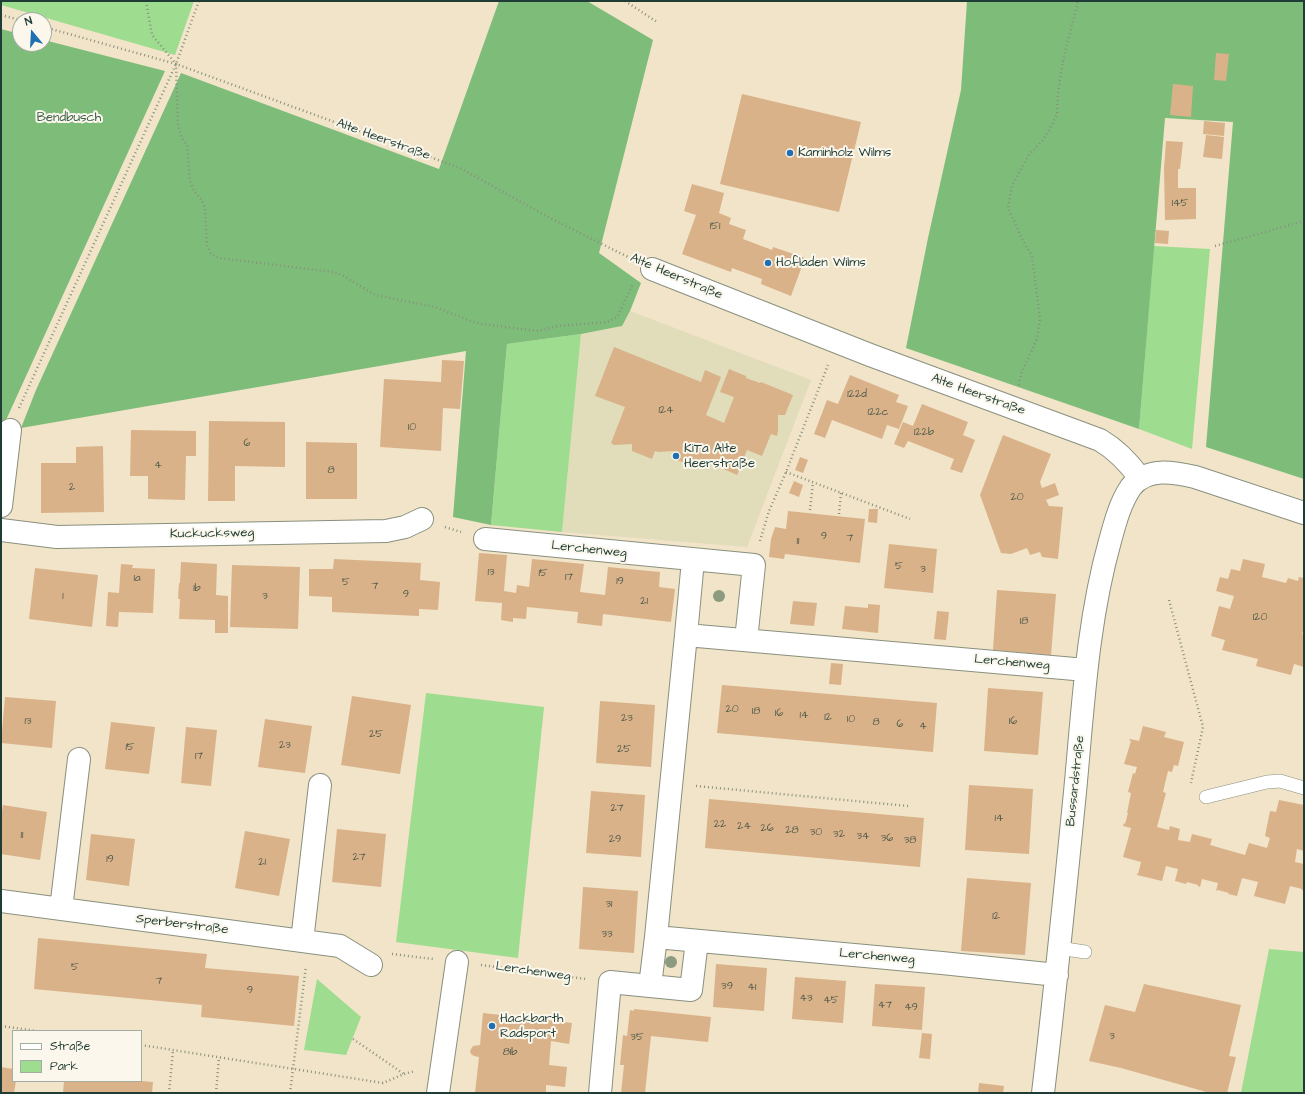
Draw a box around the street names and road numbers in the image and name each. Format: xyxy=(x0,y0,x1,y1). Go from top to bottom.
street label: Alte Heerstraße xyxy=(334,116,432,164)
street label: Alte Heerstraße xyxy=(627,251,725,303)
street label: Alte Heerstraße xyxy=(929,371,1027,419)
street label: Kuckucksweg xyxy=(170,525,254,543)
street label: Lerchenweg xyxy=(551,538,627,562)
street label: Lerchenweg xyxy=(974,652,1050,674)
street label: Bussardstraße xyxy=(1063,735,1089,827)
street label: Sperberstraße xyxy=(135,912,229,938)
street label: Lerchenweg xyxy=(839,946,915,968)
street label: Lerchenweg xyxy=(494,959,572,985)

